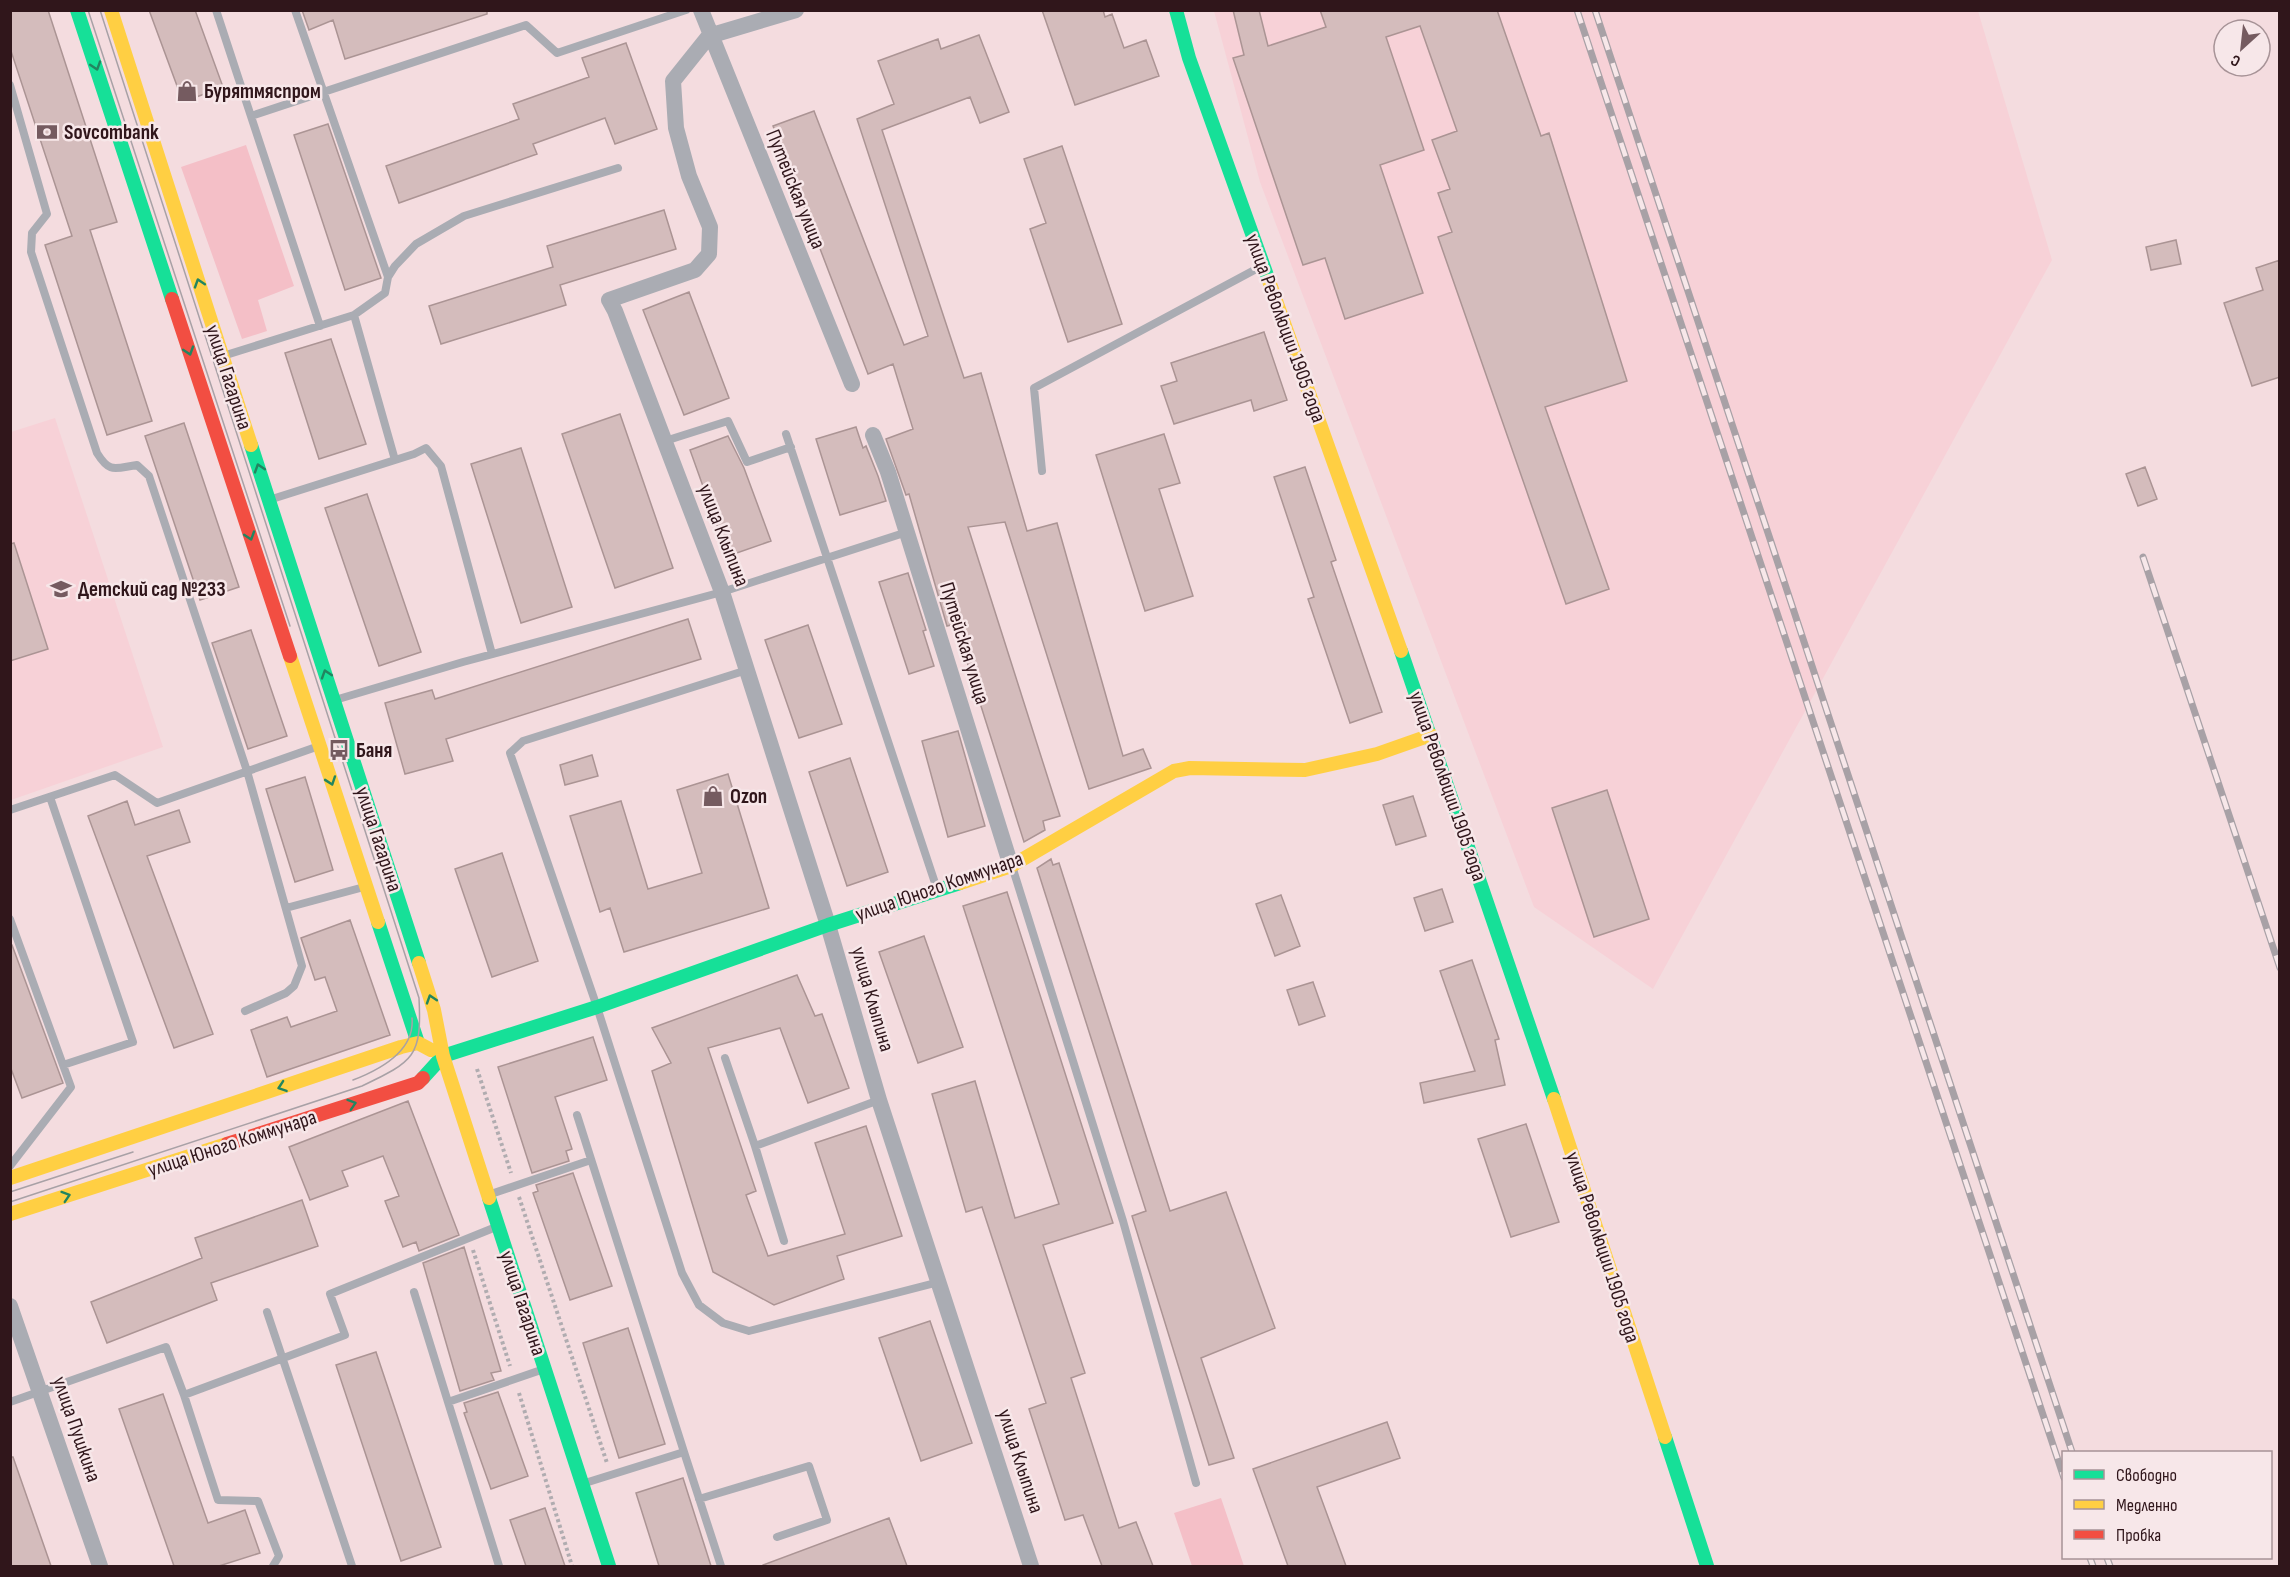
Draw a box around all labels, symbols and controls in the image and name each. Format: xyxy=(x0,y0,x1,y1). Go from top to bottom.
north arrow xyxy=(2212,18,2272,78)
text: С xyxy=(2228,50,2244,70)
one-way arrow xyxy=(88,60,101,71)
shop icon: Бурятмяспром xyxy=(175,79,199,103)
place label: Бурятмяспром xyxy=(204,79,321,104)
bank icon: Sovcombank xyxy=(35,120,59,144)
place label: Sovcombank xyxy=(64,120,159,145)
street label: Путейская улица xyxy=(760,126,831,252)
street label: улица Революции 1905 года xyxy=(1240,230,1331,426)
one-way arrow xyxy=(194,278,206,289)
street label: улица Гагарина xyxy=(200,322,257,433)
one-way arrow xyxy=(182,345,194,356)
one-way arrow xyxy=(254,463,266,474)
street label: улица Клыпина xyxy=(693,480,755,590)
one-way arrow xyxy=(243,530,255,541)
school or university icon: Детский сад №233 xyxy=(49,577,73,601)
place label: Детский сад №233 xyxy=(78,577,226,602)
street label: Путейская улица xyxy=(934,579,995,707)
one-way arrow xyxy=(321,669,333,680)
street label: улица Революции 1905 года xyxy=(1403,688,1492,884)
bus stop icon: Баня xyxy=(327,738,351,762)
place label: Баня xyxy=(356,738,392,763)
one-way arrow xyxy=(324,775,336,786)
street label: улица Гагарина xyxy=(350,784,407,895)
shop icon: Ozon xyxy=(701,784,725,808)
place label: Ozon xyxy=(730,784,767,809)
street label: улица Юного Коммунара xyxy=(852,846,1026,927)
street label: улица Клыпина xyxy=(846,944,899,1054)
one-way arrow xyxy=(426,994,438,1005)
one-way arrow xyxy=(277,1079,288,1092)
one-way arrow xyxy=(346,1099,357,1111)
street label: улица Юного Коммунара xyxy=(145,1104,320,1183)
street label: улица Революции 1905 года xyxy=(1560,1149,1645,1346)
one-way arrow xyxy=(60,1191,71,1203)
street label: улица Гагарина xyxy=(494,1248,551,1359)
street label: улица Пушкина xyxy=(47,1373,106,1485)
street label: улица Клыпина xyxy=(992,1406,1049,1516)
legend xyxy=(2062,1451,2272,1559)
text: Свободно xyxy=(2116,1465,2177,1486)
text: Медленно xyxy=(2116,1495,2178,1516)
text: Пробка xyxy=(2116,1525,2161,1546)

